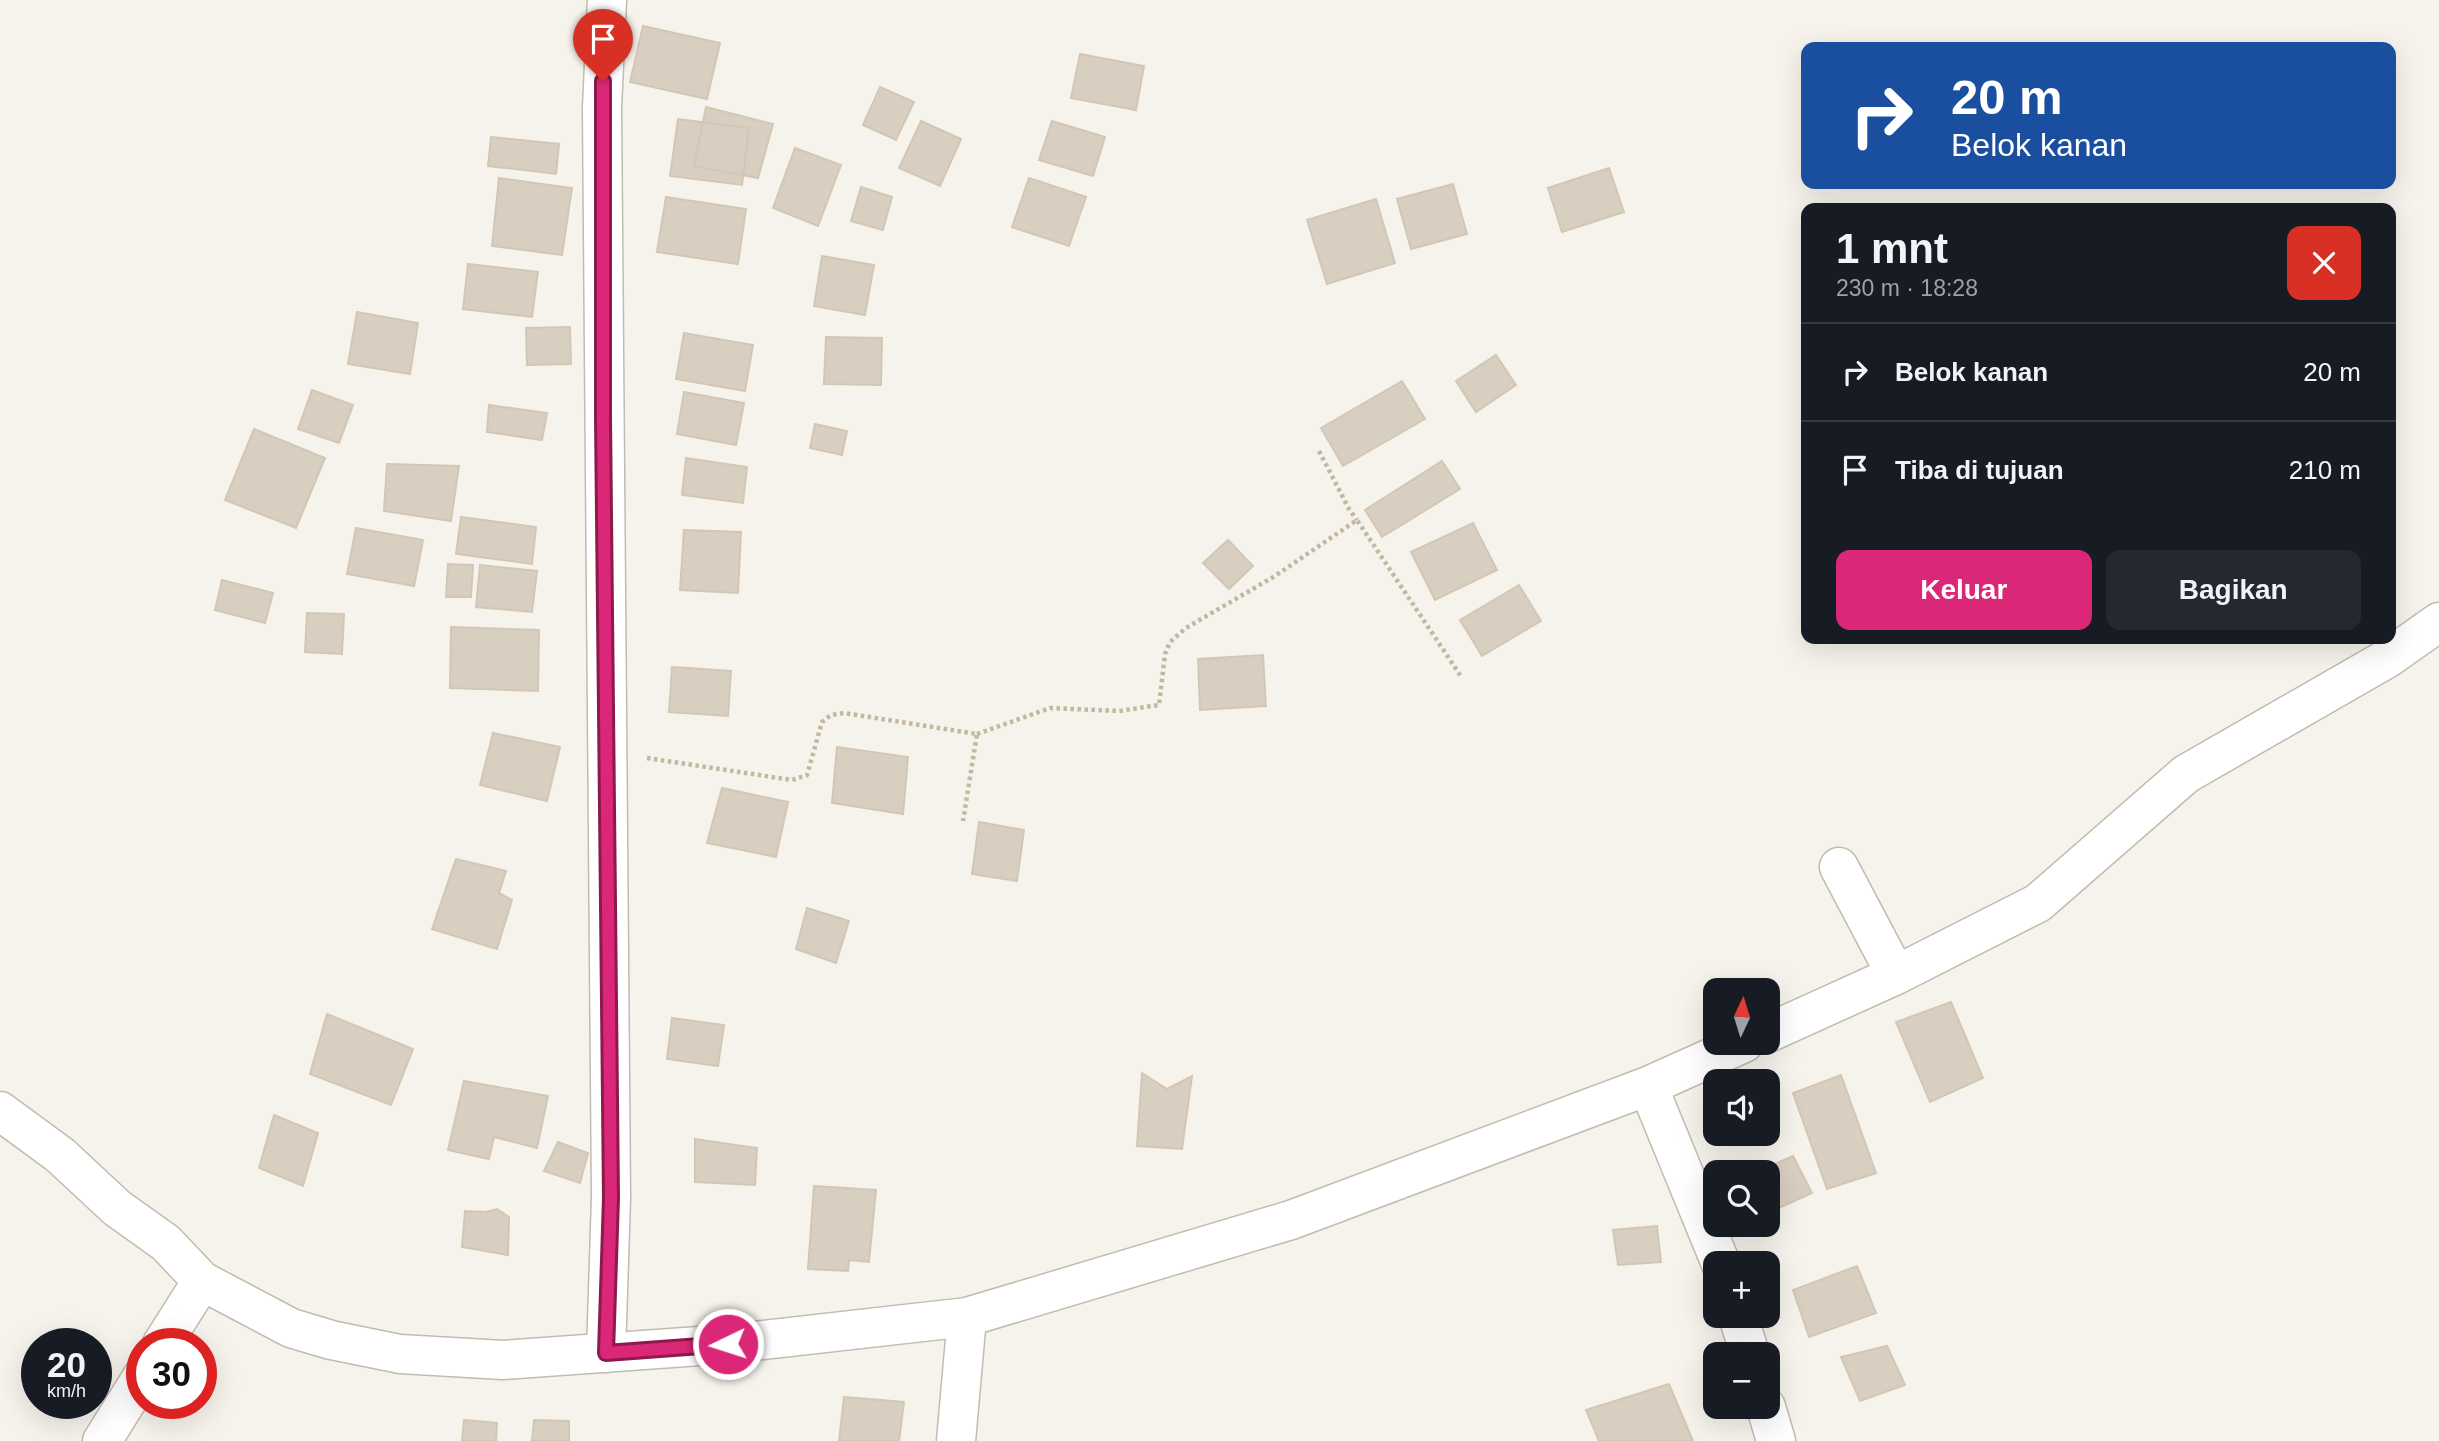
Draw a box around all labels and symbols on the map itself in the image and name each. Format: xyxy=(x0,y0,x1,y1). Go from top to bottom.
pin xyxy=(573,9,633,81)
north arrow xyxy=(1703,978,1780,1055)
position arrow xyxy=(691,1307,765,1381)
speed limit sign: 30 xyxy=(126,1328,217,1419)

